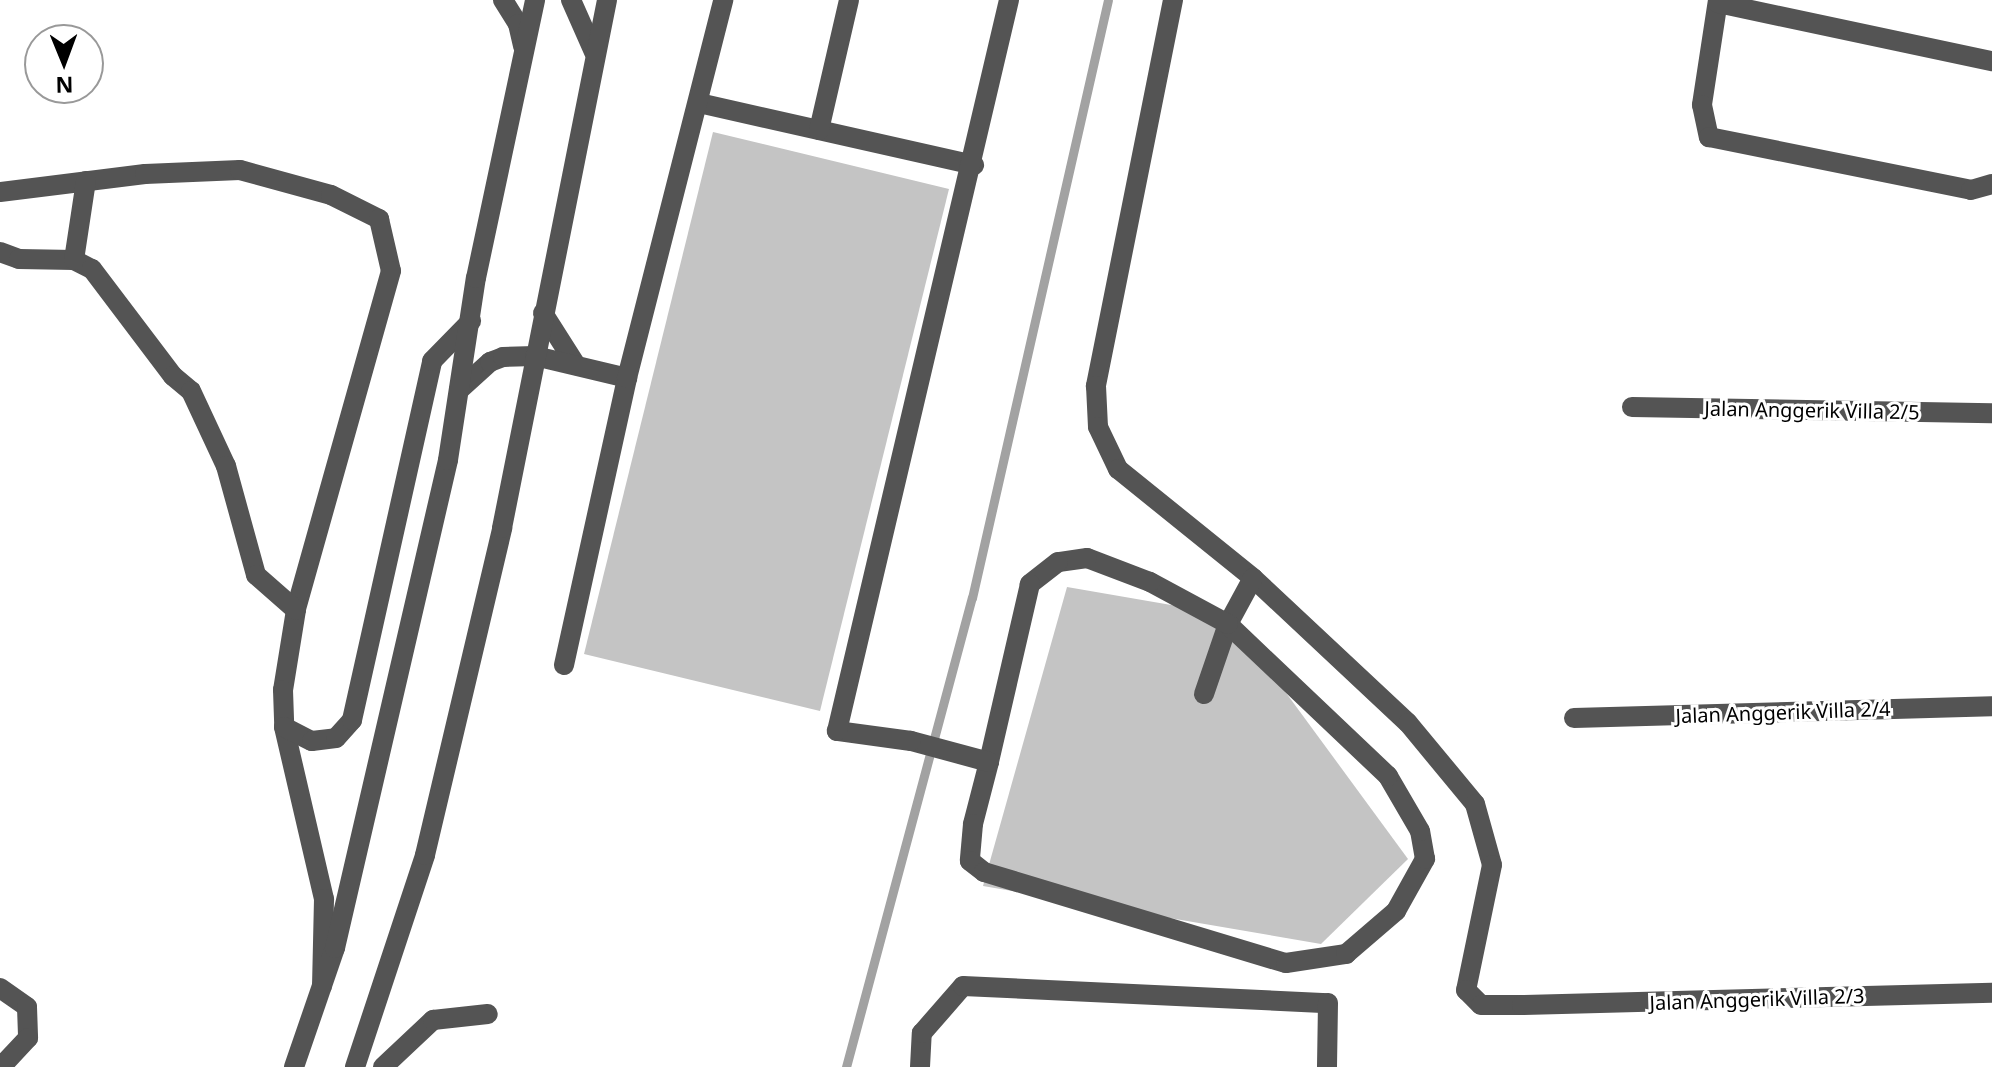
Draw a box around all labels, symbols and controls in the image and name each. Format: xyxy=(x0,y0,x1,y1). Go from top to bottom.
north arrow xyxy=(24,24,104,104)
text: N xyxy=(55,71,74,101)
street label: Jalan Anggerik Villa 2/5 xyxy=(1704,396,1920,424)
street label: Jalan Anggerik Villa 2/4 xyxy=(1675,696,1891,728)
street label: Jalan Anggerik Villa 2/3 xyxy=(1649,983,1865,1015)

